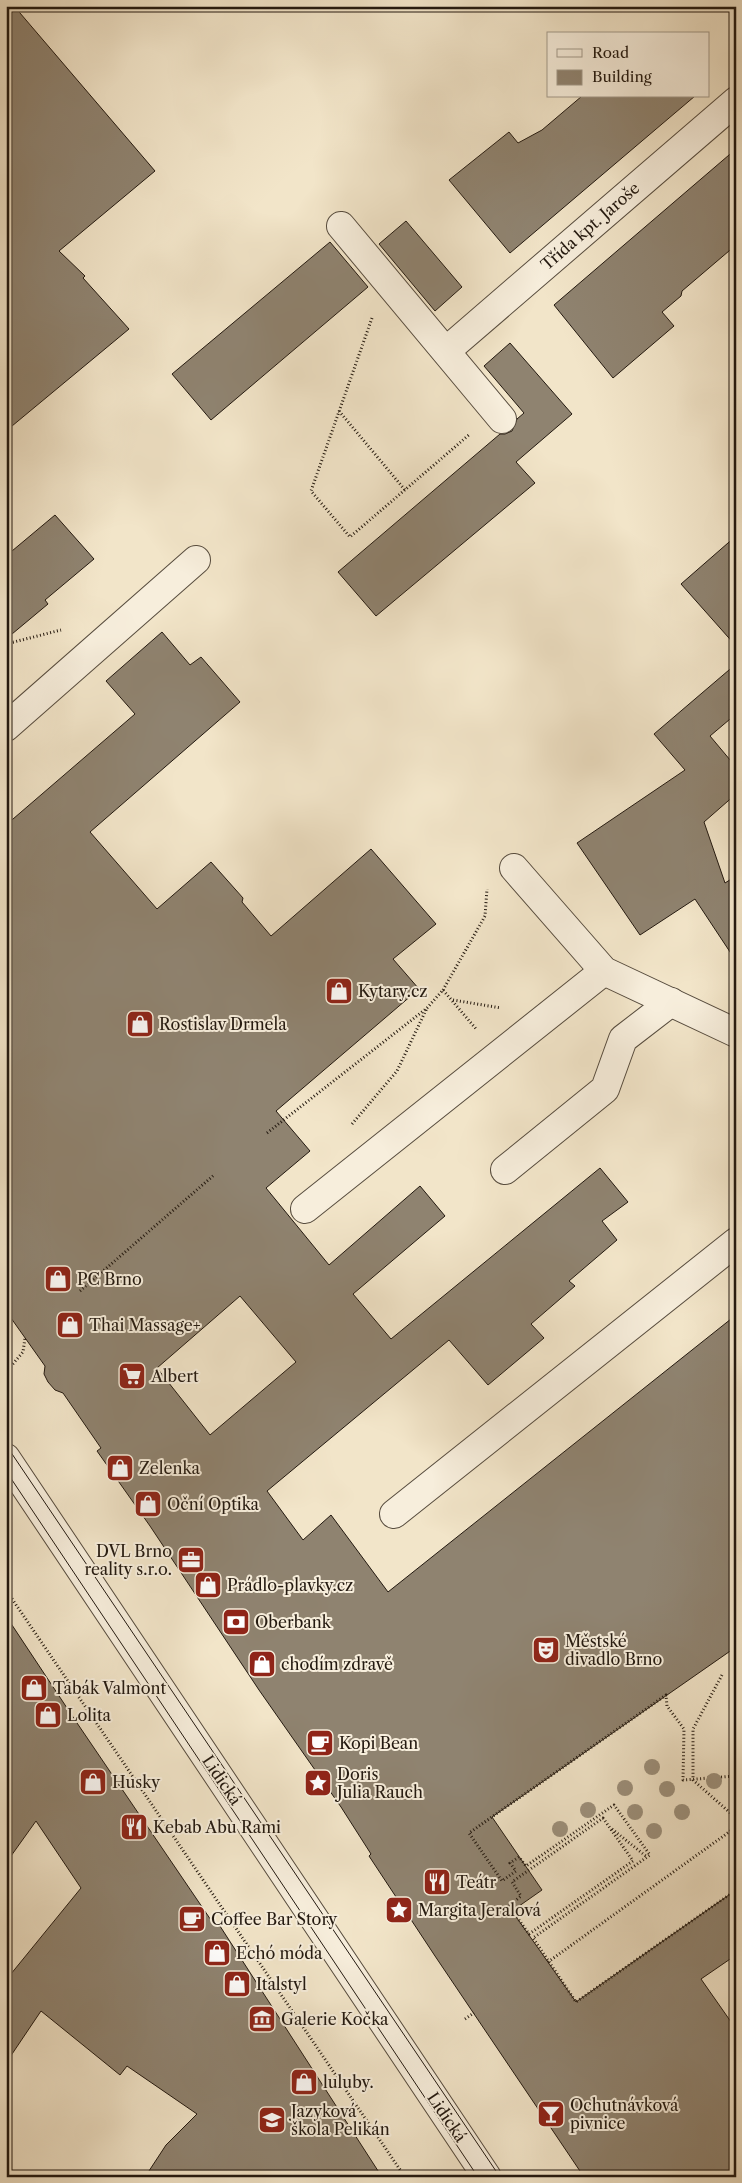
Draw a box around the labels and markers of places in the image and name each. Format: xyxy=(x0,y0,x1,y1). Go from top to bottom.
shop icon: Kytary.cz xyxy=(324,976,354,1006)
place label: Kytary.cz xyxy=(358,981,428,1001)
shop icon: Rostislav Drmela xyxy=(125,1009,155,1039)
place label: Rostislav Drmela xyxy=(159,1014,287,1034)
shop icon: PC Brno xyxy=(43,1264,73,1294)
place label: PC Brno xyxy=(77,1269,142,1289)
shop icon: Thai Massage+ xyxy=(55,1310,85,1340)
place label: Thai Massage+ xyxy=(89,1315,201,1335)
supermarket icon: Albert xyxy=(117,1361,147,1391)
place label: Albert xyxy=(150,1366,199,1386)
shop icon: Zelenka xyxy=(105,1453,135,1483)
place label: Zelenka xyxy=(139,1458,200,1478)
shop icon: Oční Optika xyxy=(133,1489,163,1519)
place label: Oční Optika xyxy=(167,1494,260,1514)
place label: DVL Brno reality s.r.o. xyxy=(84,1541,172,1579)
office icon: DVL Brno reality s.r.o. xyxy=(176,1545,206,1575)
shop icon: Prádlo-plavky.cz xyxy=(193,1570,223,1600)
place label: Prádlo-plavky.cz xyxy=(227,1575,353,1595)
bank icon: Oberbank xyxy=(221,1607,251,1637)
place label: Oberbank xyxy=(255,1612,332,1632)
place label: Městské divadlo Brno xyxy=(565,1631,663,1669)
theatre icon: Městské divadlo Brno xyxy=(531,1635,561,1665)
shop icon: chodím zdravě xyxy=(247,1649,277,1679)
place label: chodím zdravě xyxy=(281,1654,393,1674)
shop icon: Tabák Valmont xyxy=(19,1673,49,1703)
place label: Tabák Valmont xyxy=(53,1678,167,1698)
shop icon: Lolita xyxy=(33,1700,63,1730)
place label: Lolita xyxy=(67,1705,112,1725)
cafe icon: Kopi Bean xyxy=(305,1728,335,1758)
place label: Kopi Bean xyxy=(339,1733,418,1753)
place label: Doris Julia Rauch xyxy=(334,1764,423,1802)
shop icon: Husky xyxy=(78,1767,108,1797)
place icon: Doris Julia Rauch xyxy=(303,1768,333,1798)
place label: Husky xyxy=(112,1772,161,1792)
restaurant icon: Kebab Abu Rami xyxy=(119,1812,149,1842)
place label: Kebab Abu Rami xyxy=(153,1817,281,1837)
restaurant icon: Teátr xyxy=(422,1867,452,1897)
place label: Teátr xyxy=(456,1872,497,1892)
place icon: Margita Jeralová xyxy=(384,1895,414,1925)
place label: Margita Jeralová xyxy=(418,1900,541,1920)
cafe icon: Coffee Bar Story xyxy=(177,1904,207,1934)
place label: Coffee Bar Story xyxy=(211,1909,338,1929)
shop icon: Echó móda xyxy=(202,1938,232,1968)
place label: Echó móda xyxy=(236,1943,323,1963)
shop icon: Italstyl xyxy=(222,1969,252,1999)
place label: Italstyl xyxy=(256,1974,307,1994)
museum icon: Galerie Kočka xyxy=(247,2004,277,2034)
place label: Galerie Kočka xyxy=(281,2009,389,2029)
shop icon: luluby. xyxy=(289,2067,319,2097)
place label: luluby. xyxy=(323,2072,374,2092)
place label: Ochutnávková pivnice xyxy=(570,2095,679,2133)
bar icon: Ochutnávková pivnice xyxy=(536,2099,566,2129)
place label: Jazyková škola Pelikán xyxy=(288,2101,390,2139)
school or university icon: Jazyková škola Pelikán xyxy=(257,2105,287,2135)

